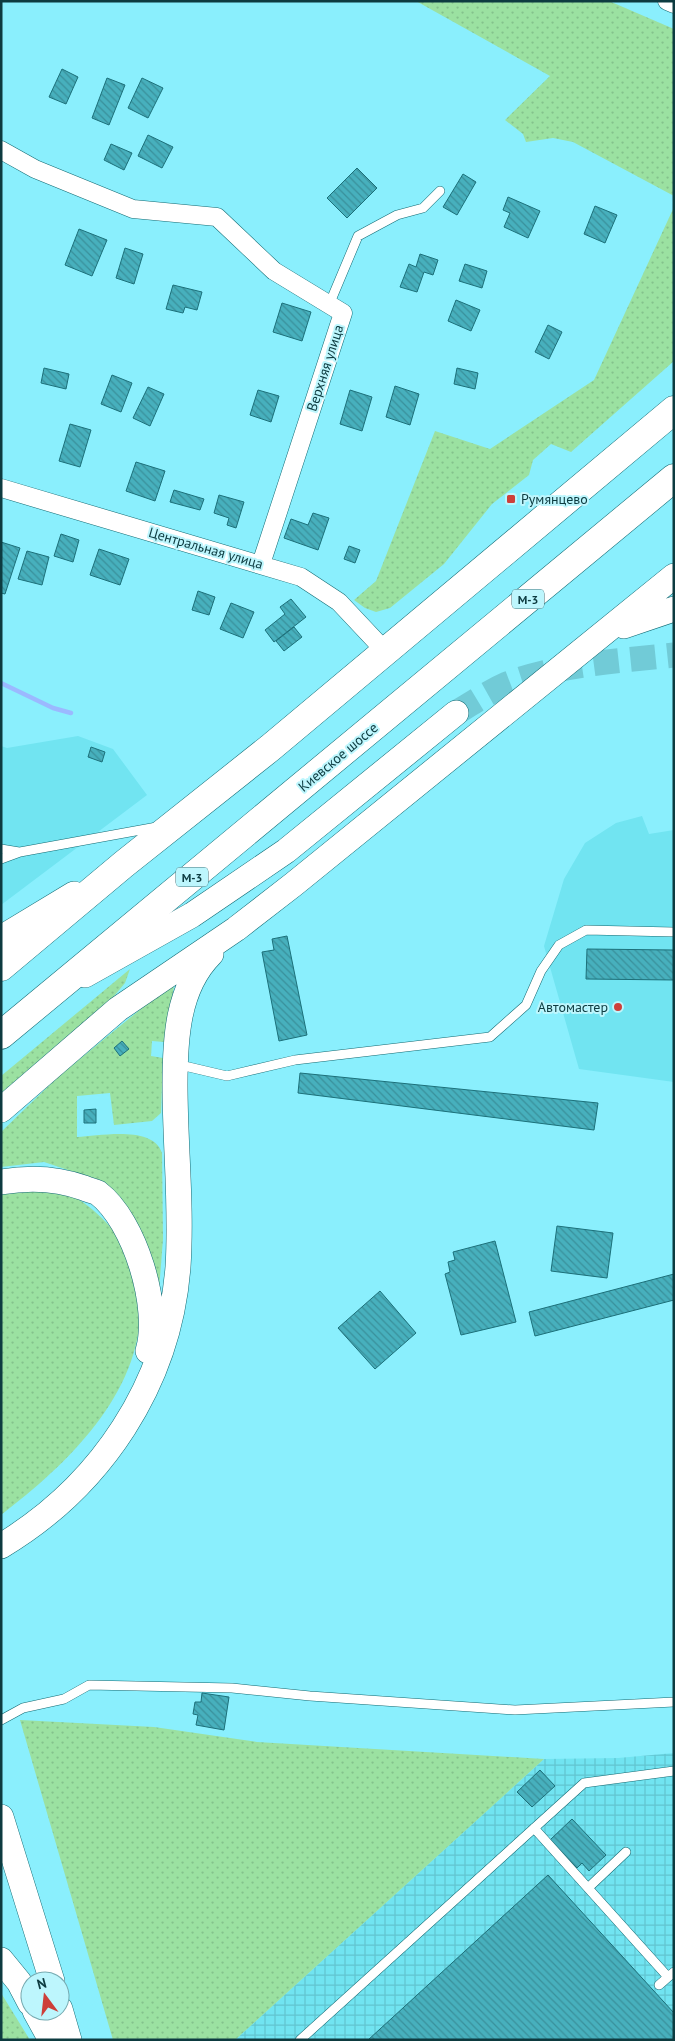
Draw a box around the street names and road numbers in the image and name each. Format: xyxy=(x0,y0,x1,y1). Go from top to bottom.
street label: Верхняя улица xyxy=(303,322,347,414)
street label: Центральная улица xyxy=(147,523,265,573)
road number: М-3 xyxy=(512,590,544,608)
street label: Киевское шоссе xyxy=(295,718,381,796)
road number: М-3 xyxy=(176,868,208,886)

